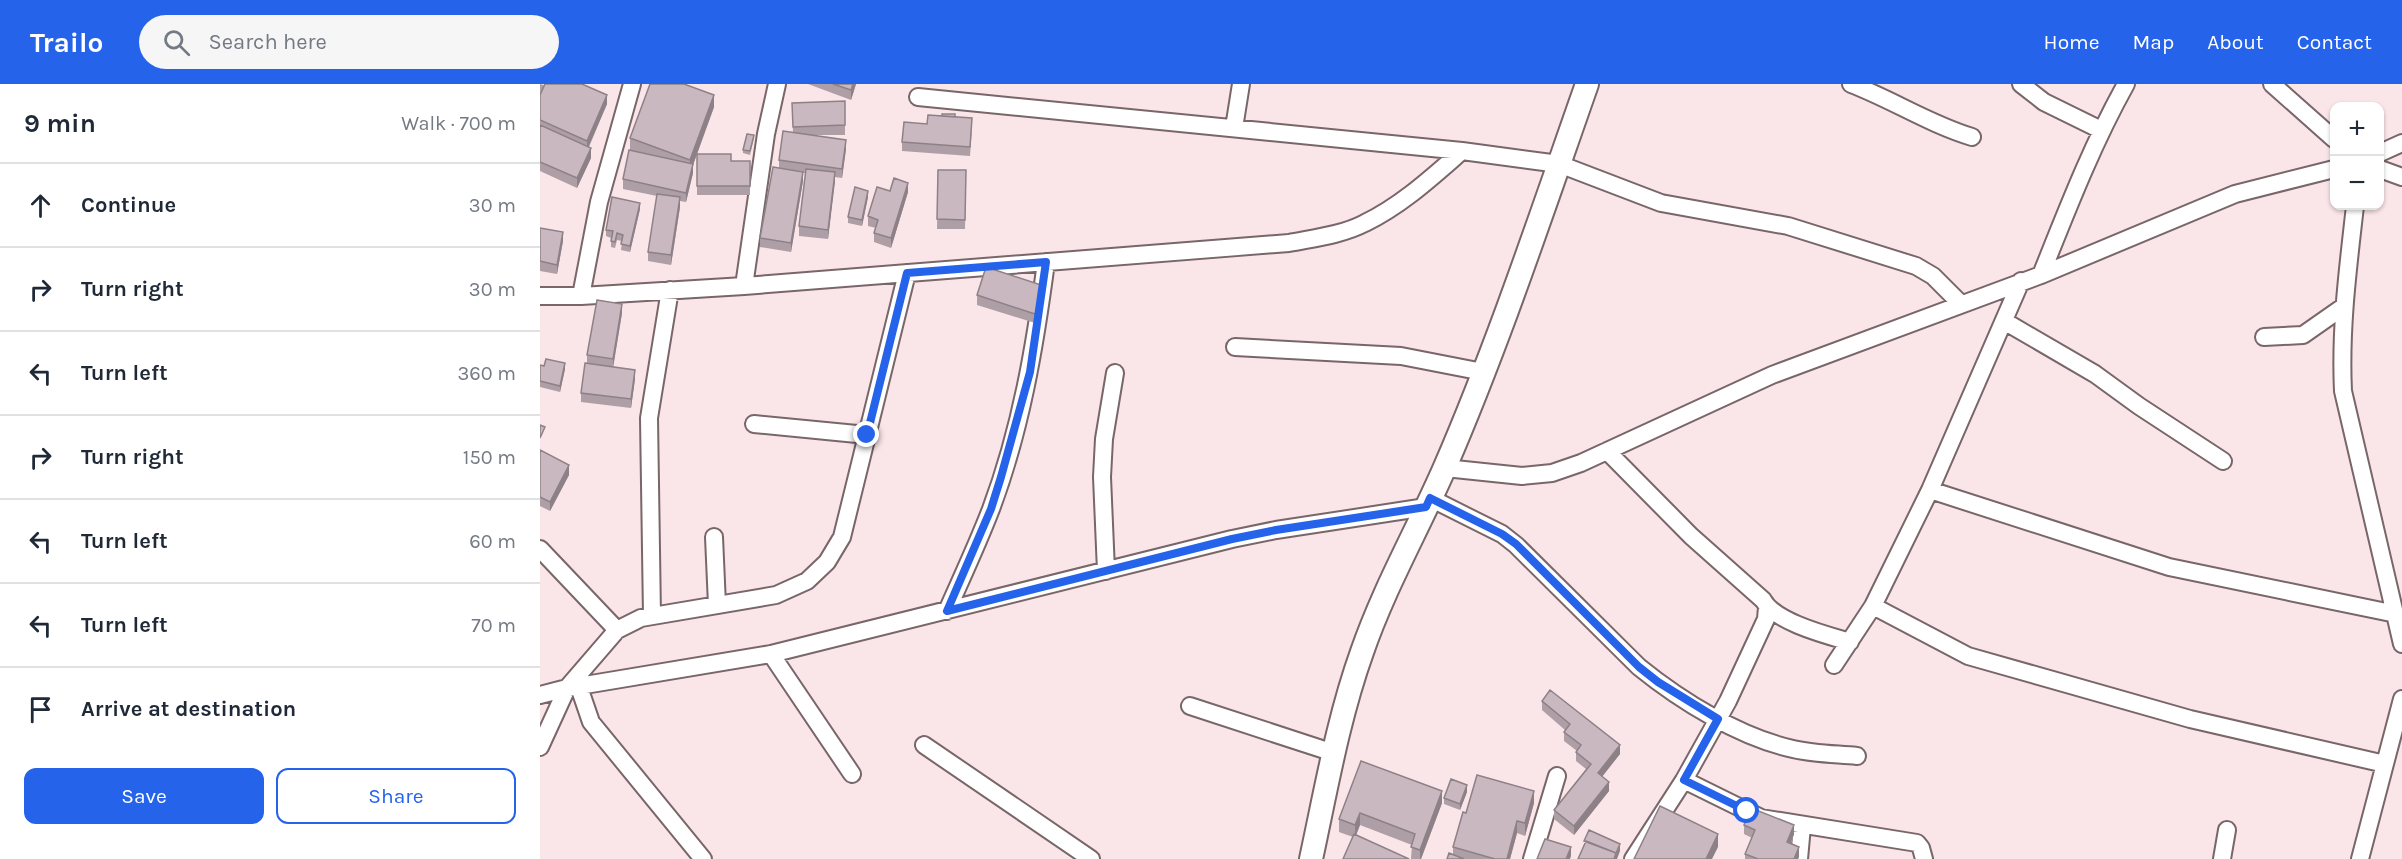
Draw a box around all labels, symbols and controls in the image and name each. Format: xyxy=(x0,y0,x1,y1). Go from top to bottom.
search box xyxy=(139,15,559,69)
text: Trailo xyxy=(30,26,103,59)
icon: search xyxy=(160,26,193,59)
text: Search here xyxy=(208,29,327,55)
text: Home xyxy=(2044,30,2100,54)
text: Map xyxy=(2133,30,2174,54)
text: About xyxy=(2207,30,2264,54)
text: Contact xyxy=(2297,30,2372,54)
map controls xyxy=(2330,102,2384,210)
button: + xyxy=(2330,102,2384,156)
text: 9 min xyxy=(24,108,96,139)
text: Walk · 700 m xyxy=(401,112,516,135)
button: − xyxy=(2330,156,2384,210)
icon: ahead xyxy=(24,189,57,222)
text: Continue xyxy=(81,192,176,218)
text: 30 m xyxy=(469,194,516,217)
icon: right xyxy=(24,273,57,306)
text: Turn right xyxy=(81,276,184,302)
text: 30 m xyxy=(469,278,516,301)
icon: left xyxy=(24,357,57,390)
text: Turn left xyxy=(81,360,168,386)
text: 360 m xyxy=(457,362,516,385)
route end xyxy=(853,421,879,447)
icon: right xyxy=(24,441,57,474)
text: Turn right xyxy=(81,444,184,470)
text: 150 m xyxy=(463,446,516,469)
icon: left xyxy=(24,525,57,558)
text: Turn left xyxy=(81,528,168,554)
text: 60 m xyxy=(469,530,516,553)
icon: left xyxy=(24,609,57,642)
text: Turn left xyxy=(81,612,168,638)
text: 70 m xyxy=(471,614,516,637)
icon: arrive xyxy=(24,693,57,726)
text: Arrive at destination xyxy=(81,696,296,722)
button: Save xyxy=(24,768,264,824)
button: Share xyxy=(276,768,516,824)
route start xyxy=(1733,797,1759,823)

